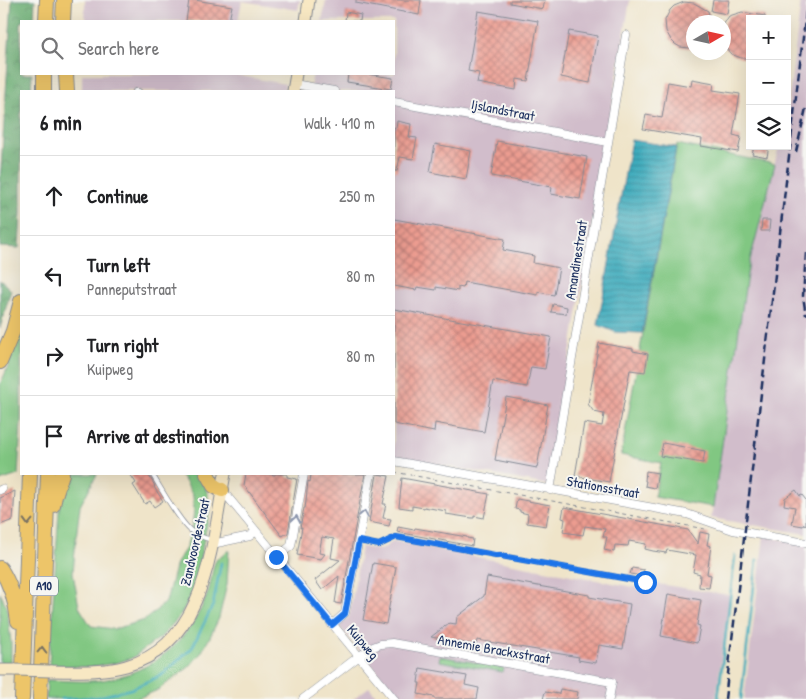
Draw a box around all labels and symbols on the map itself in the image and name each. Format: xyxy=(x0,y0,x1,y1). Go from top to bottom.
north arrow xyxy=(686,15,731,60)
street label: Ijslandstraat xyxy=(470,94,537,126)
street label: Amandinestraat xyxy=(560,219,591,301)
street label: Stationsstraat xyxy=(565,471,641,502)
street label: Zandvoordestraat xyxy=(175,496,214,587)
one-way arrow xyxy=(358,509,368,518)
one-way arrow xyxy=(291,515,301,523)
one-way arrow xyxy=(23,519,34,527)
route end xyxy=(265,546,288,569)
route start xyxy=(634,571,657,594)
road number: A10 xyxy=(30,576,58,596)
street label: Kuipweg xyxy=(342,620,384,664)
street label: Annemie Brackxstraat xyxy=(437,629,552,668)
one-way arrow xyxy=(36,646,47,654)

